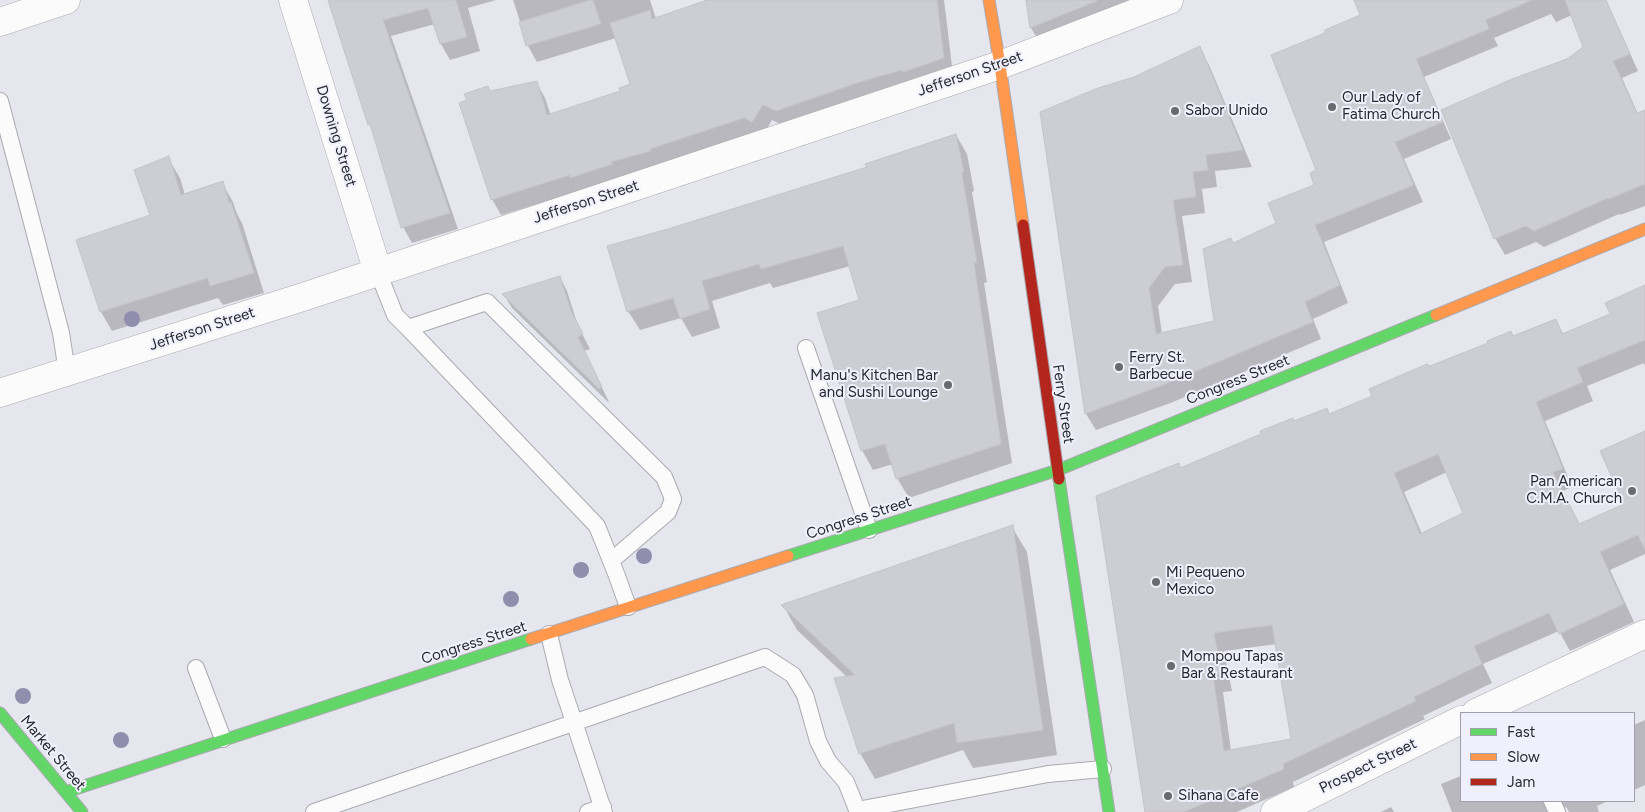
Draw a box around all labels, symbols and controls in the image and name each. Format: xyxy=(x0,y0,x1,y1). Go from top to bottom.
street label: Jefferson Street xyxy=(915,48,1025,100)
street label: Downing Street xyxy=(312,83,360,189)
place label: Our Lady of Fatima Church xyxy=(1342,89,1440,124)
marker: Our Lady of Fatima Church xyxy=(1326,101,1338,113)
place label: Sabor Unido xyxy=(1185,102,1268,120)
marker: Sabor Unido xyxy=(1169,105,1181,117)
street label: Jefferson Street xyxy=(531,176,641,228)
street label: Jefferson Street xyxy=(147,303,257,355)
place label: Ferry St. Barbecue xyxy=(1129,349,1193,384)
street label: Congress Street xyxy=(1184,351,1292,409)
marker: Ferry St. Barbecue xyxy=(1113,361,1125,373)
street label: Ferry Street xyxy=(1049,363,1077,445)
place label: Manu's Kitchen Bar and Sushi Lounge xyxy=(810,367,938,402)
marker: Manu's Kitchen Bar and Sushi Lounge xyxy=(942,379,954,391)
place label: Pan American C.M.A. Church xyxy=(1526,473,1622,508)
marker: Pan American C.M.A. Church xyxy=(1626,485,1638,497)
street label: Congress Street xyxy=(804,493,914,543)
place label: Mi Pequeno Mexico xyxy=(1166,564,1245,599)
marker: Mi Pequeno Mexico xyxy=(1150,576,1162,588)
street label: Congress Street xyxy=(419,618,529,668)
place label: Mompou Tapas Bar & Restaurant xyxy=(1181,648,1293,683)
marker: Mompou Tapas Bar & Restaurant xyxy=(1165,660,1177,672)
street label: Market Street xyxy=(17,712,89,794)
legend xyxy=(1460,712,1635,802)
text: Fast xyxy=(1507,723,1535,741)
street label: Prospect Street xyxy=(1316,735,1420,797)
text: Slow xyxy=(1507,748,1540,766)
text: Jam xyxy=(1507,773,1535,791)
place label: Sihana Cafe xyxy=(1178,787,1259,805)
marker: Sihana Cafe xyxy=(1162,790,1174,802)

